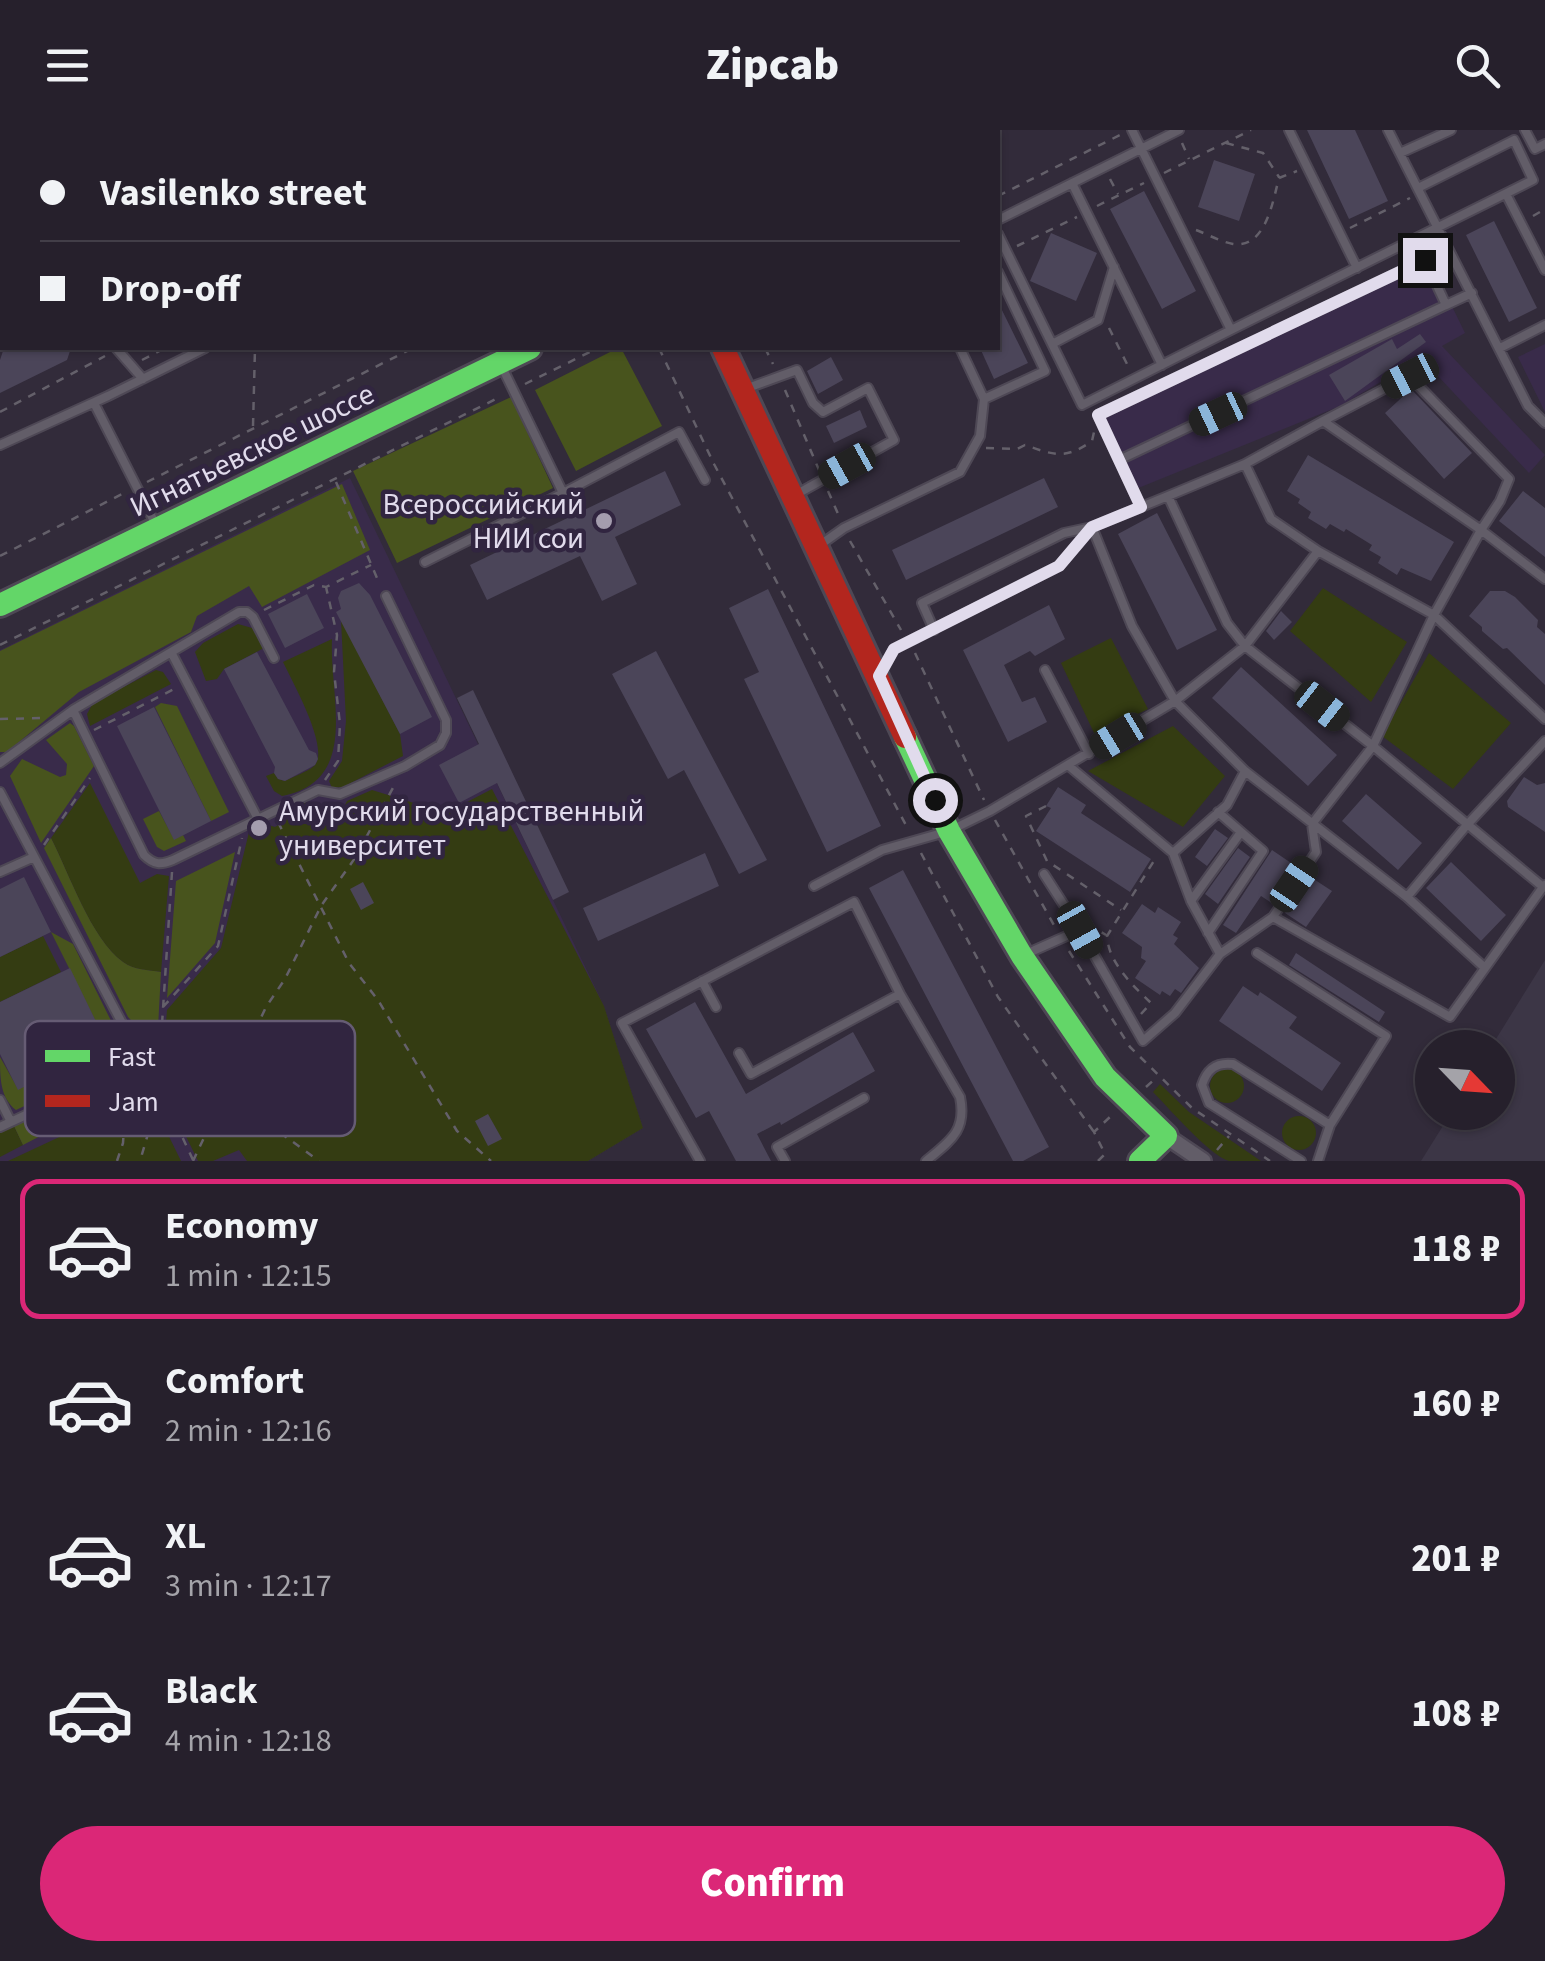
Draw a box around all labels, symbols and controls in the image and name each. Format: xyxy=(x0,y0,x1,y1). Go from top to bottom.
text: Zipcab xyxy=(706,33,839,97)
icon: menu xyxy=(40,38,95,93)
icon: search xyxy=(1450,38,1505,93)
text: Vasilenko street xyxy=(100,166,367,220)
route end xyxy=(1403,238,1448,283)
text: Drop-off xyxy=(100,262,240,316)
car xyxy=(1376,349,1444,403)
street label: Игнатьевское шоссе xyxy=(123,373,382,528)
car xyxy=(1184,388,1252,440)
car xyxy=(813,438,881,494)
place label: Всероссийский НИИ сои xyxy=(382,483,584,560)
marker: Всероссийский НИИ сои xyxy=(593,510,615,532)
car xyxy=(1289,676,1355,736)
car xyxy=(1085,708,1151,764)
route start xyxy=(913,778,958,823)
place label: Амурский государственный университет xyxy=(279,790,644,867)
marker: Амурский государственный университет xyxy=(248,817,270,839)
car xyxy=(1265,851,1323,917)
car xyxy=(1052,896,1108,964)
legend xyxy=(25,1021,355,1136)
north arrow xyxy=(1415,1030,1515,1130)
map controls xyxy=(1415,1030,1515,1130)
text: Fast xyxy=(108,1037,156,1077)
text: Jam xyxy=(108,1082,159,1122)
text: Economy xyxy=(165,1199,318,1253)
icon: car xyxy=(45,1204,135,1294)
text: 118 ₽ xyxy=(1411,1222,1500,1276)
text: 1 min · 12:15 xyxy=(165,1253,332,1299)
text: Comfort xyxy=(165,1354,304,1408)
icon: car xyxy=(45,1359,135,1449)
text: 160 ₽ xyxy=(1411,1377,1500,1431)
text: 2 min · 12:16 xyxy=(165,1408,332,1454)
text: XL xyxy=(165,1509,206,1563)
icon: car xyxy=(45,1514,135,1604)
text: 201 ₽ xyxy=(1411,1532,1500,1586)
text: 3 min · 12:17 xyxy=(165,1563,332,1609)
text: Black xyxy=(165,1664,258,1718)
icon: car xyxy=(45,1669,135,1759)
text: 108 ₽ xyxy=(1411,1687,1500,1741)
text: 4 min · 12:18 xyxy=(165,1718,332,1764)
button: Confirm xyxy=(40,1826,1505,1941)

